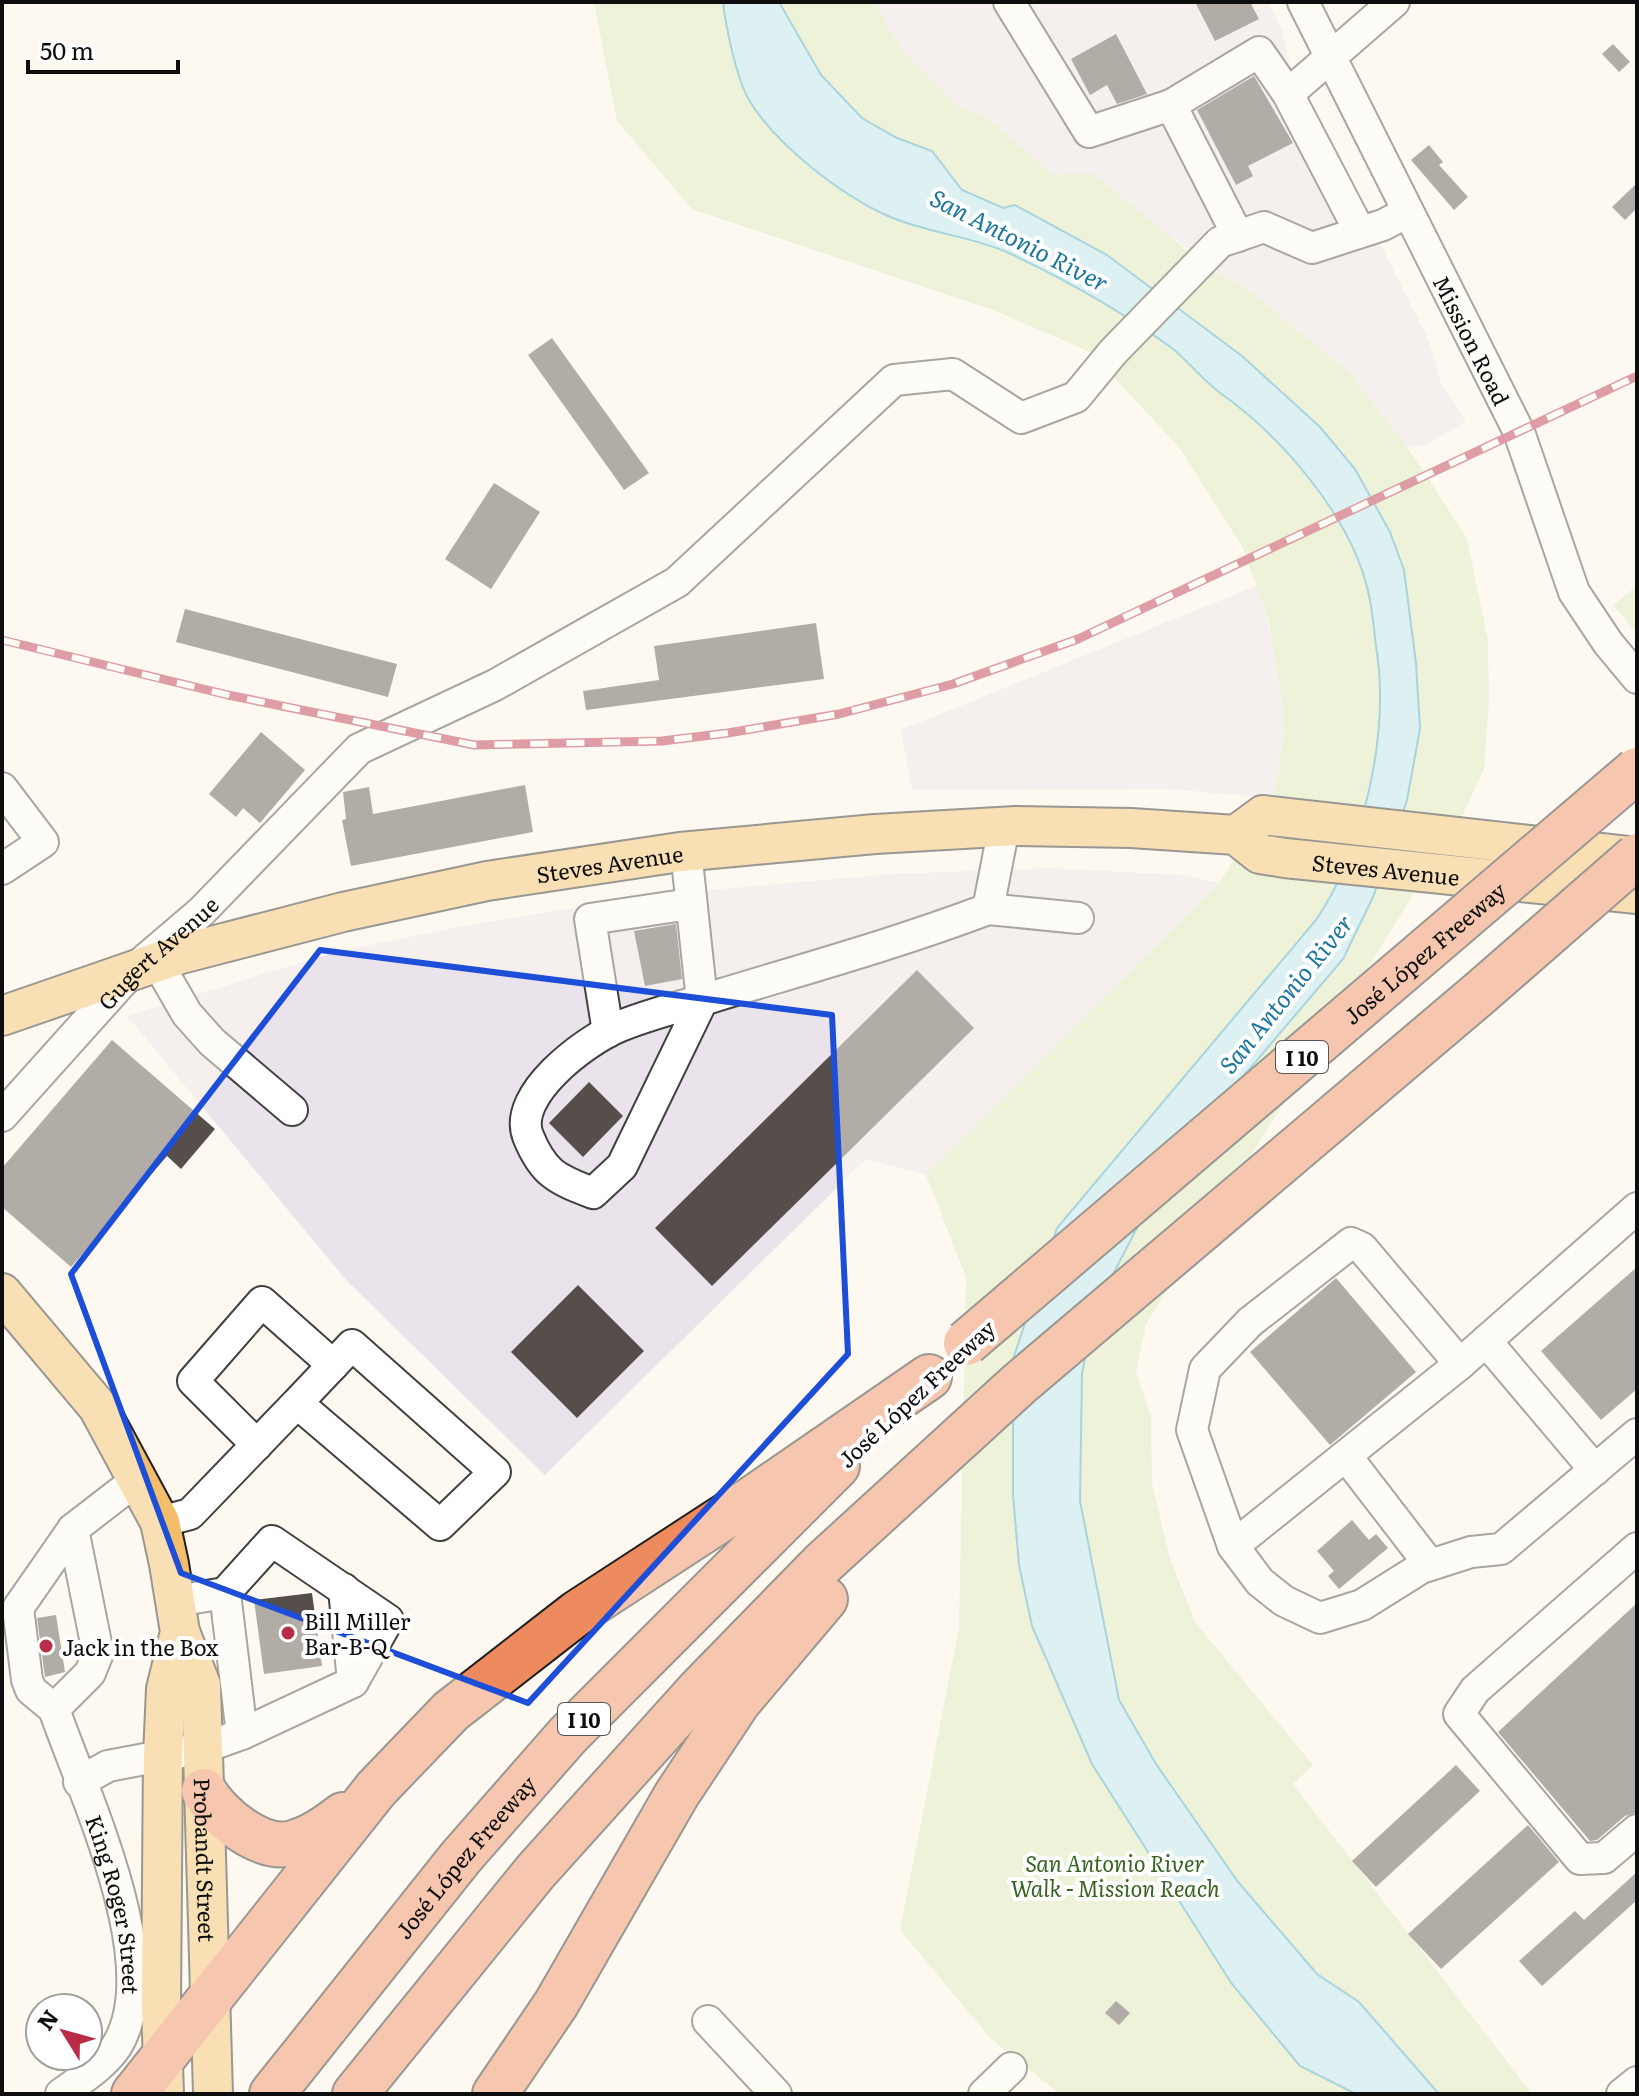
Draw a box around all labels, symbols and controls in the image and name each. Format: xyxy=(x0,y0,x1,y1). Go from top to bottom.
scale bar xyxy=(28,24,178,74)
text: 50 m xyxy=(40,32,94,67)
water label: San Antonio River xyxy=(925,179,1115,299)
street label: Mission Road xyxy=(1426,269,1519,410)
street label: Steves Avenue xyxy=(534,835,685,890)
street label: Steves Avenue xyxy=(1311,844,1461,892)
street label: José López Freeway xyxy=(1335,873,1512,1031)
street label: Gugert Avenue xyxy=(89,888,225,1016)
water label: San Antonio River xyxy=(1210,906,1360,1080)
road number: I 10 xyxy=(1276,1041,1328,1073)
street label: José López Freeway xyxy=(830,1311,1002,1475)
place label: Bill Miller Bar-B-Q xyxy=(304,1604,411,1662)
marker: Bill Miller Bar-B-Q xyxy=(279,1624,297,1642)
place label: Jack in the Box xyxy=(62,1630,219,1663)
marker: Jack in the Box xyxy=(37,1637,55,1655)
road number: I 10 xyxy=(558,1703,610,1735)
street label: José López Freeway xyxy=(386,1767,543,1945)
street label: Probandt Street xyxy=(187,1777,225,1943)
street label: King Roger Street xyxy=(79,1810,149,1996)
park label: San Antonio River Walk - Mission Reach xyxy=(1010,1846,1220,1904)
north arrow xyxy=(24,1992,104,2072)
text: N xyxy=(28,2002,66,2036)

